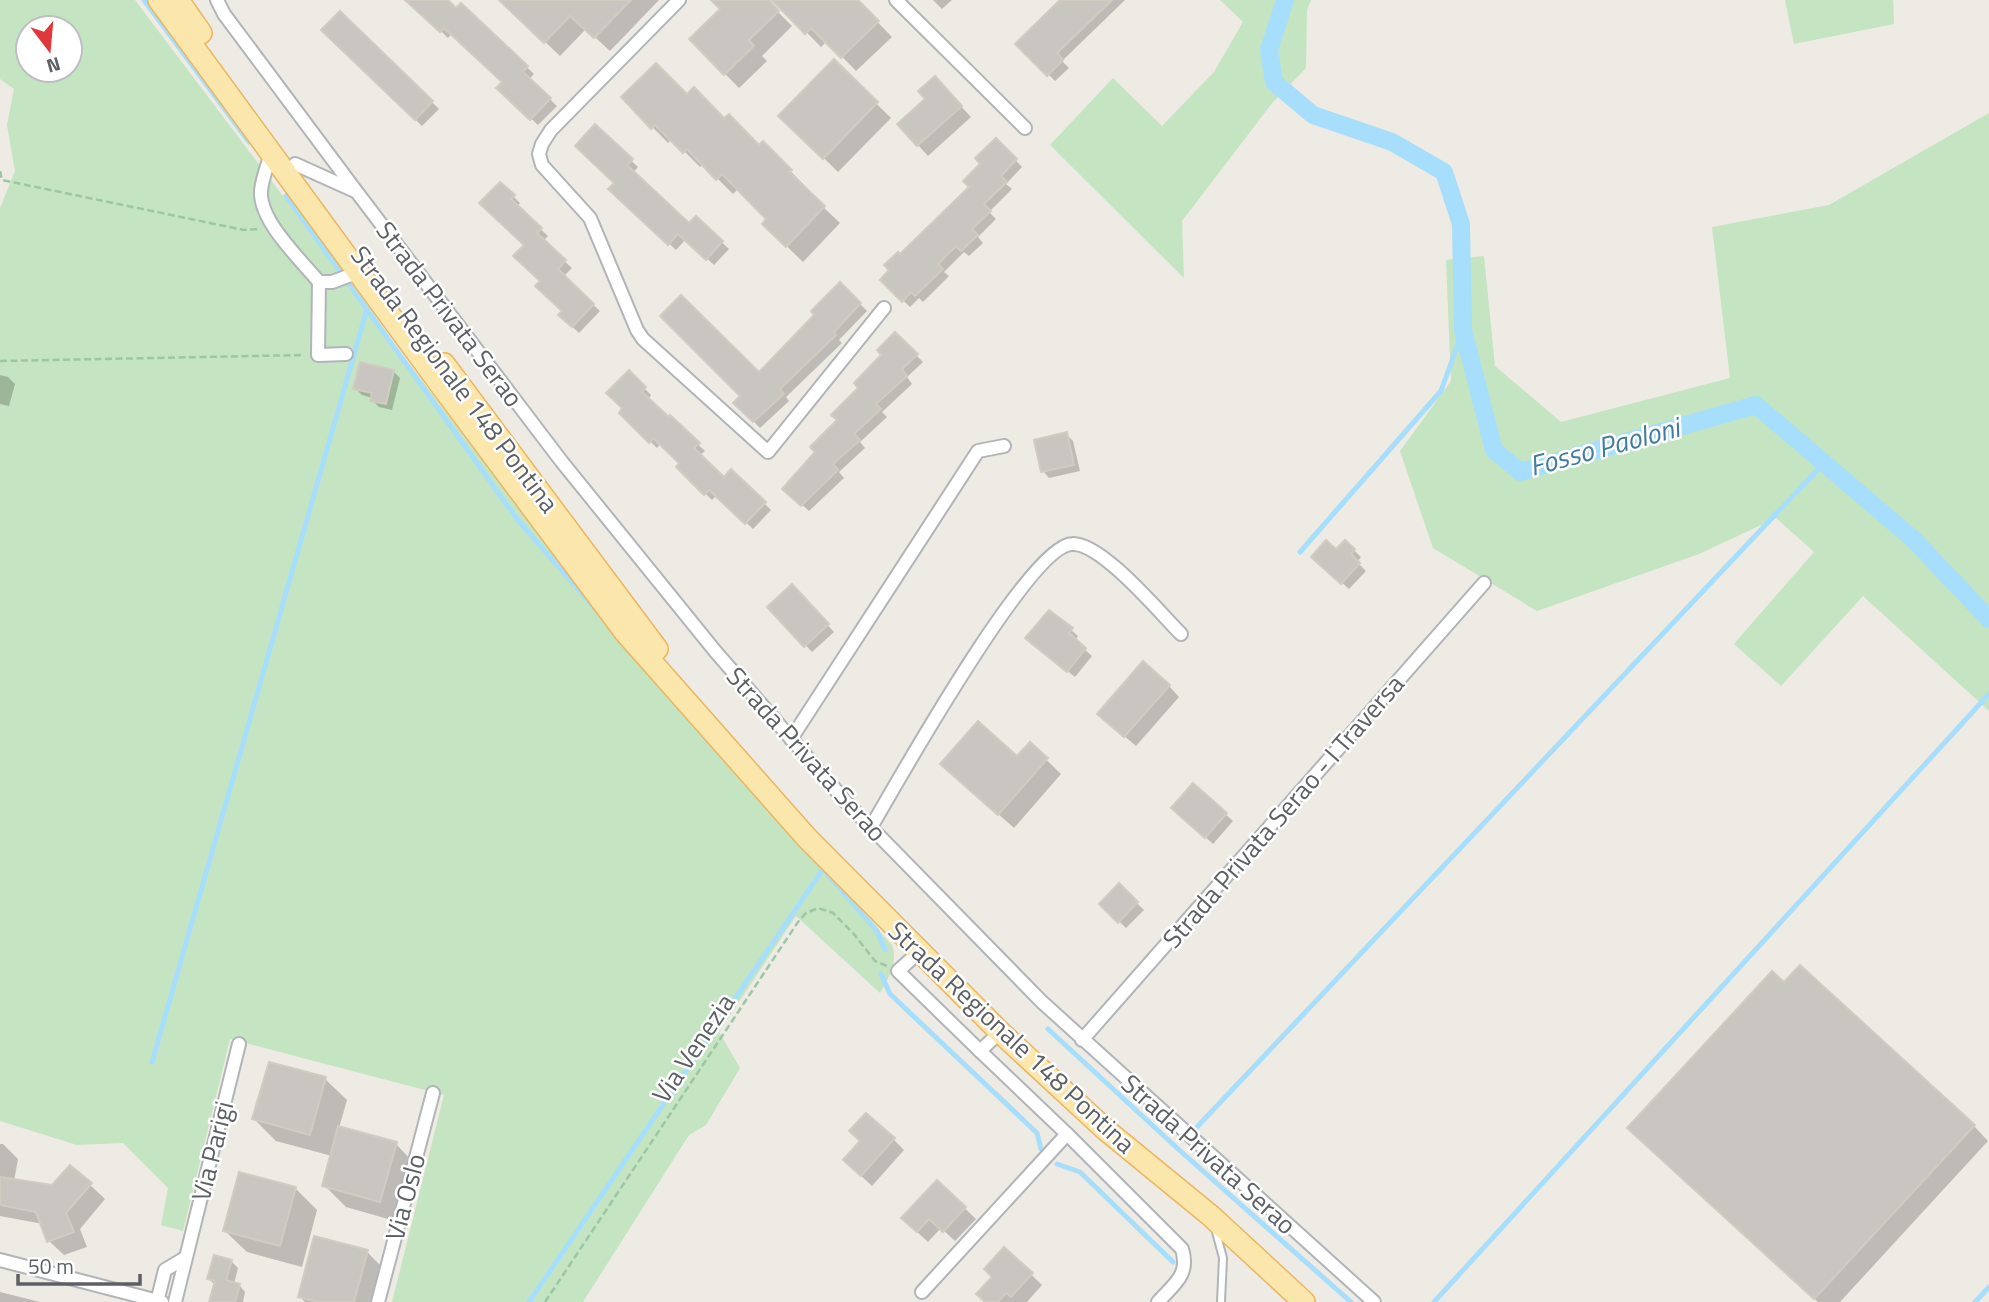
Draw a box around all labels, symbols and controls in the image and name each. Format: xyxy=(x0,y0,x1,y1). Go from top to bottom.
north arrow xyxy=(14,14,84,84)
text: N xyxy=(43,50,64,82)
street label: Strada Privata Serao xyxy=(367,213,533,415)
street label: Strada Regionale 148 Pontina xyxy=(342,237,568,521)
water label: Fosso Paoloni xyxy=(1524,405,1687,487)
street label: Strada Privata Serao xyxy=(718,658,896,850)
street label: Strada Privata Serao - I Traversa xyxy=(1153,666,1413,956)
street label: Strada Regionale 148 Pontina xyxy=(880,912,1144,1162)
street label: Via Venezia xyxy=(642,985,744,1111)
street label: Strada Privata Serao xyxy=(1113,1065,1305,1243)
street label: Via Parigi xyxy=(181,1097,243,1205)
street label: Via Oslo xyxy=(375,1149,435,1245)
scale bar xyxy=(18,1242,140,1286)
text: 50 m xyxy=(28,1250,74,1282)

